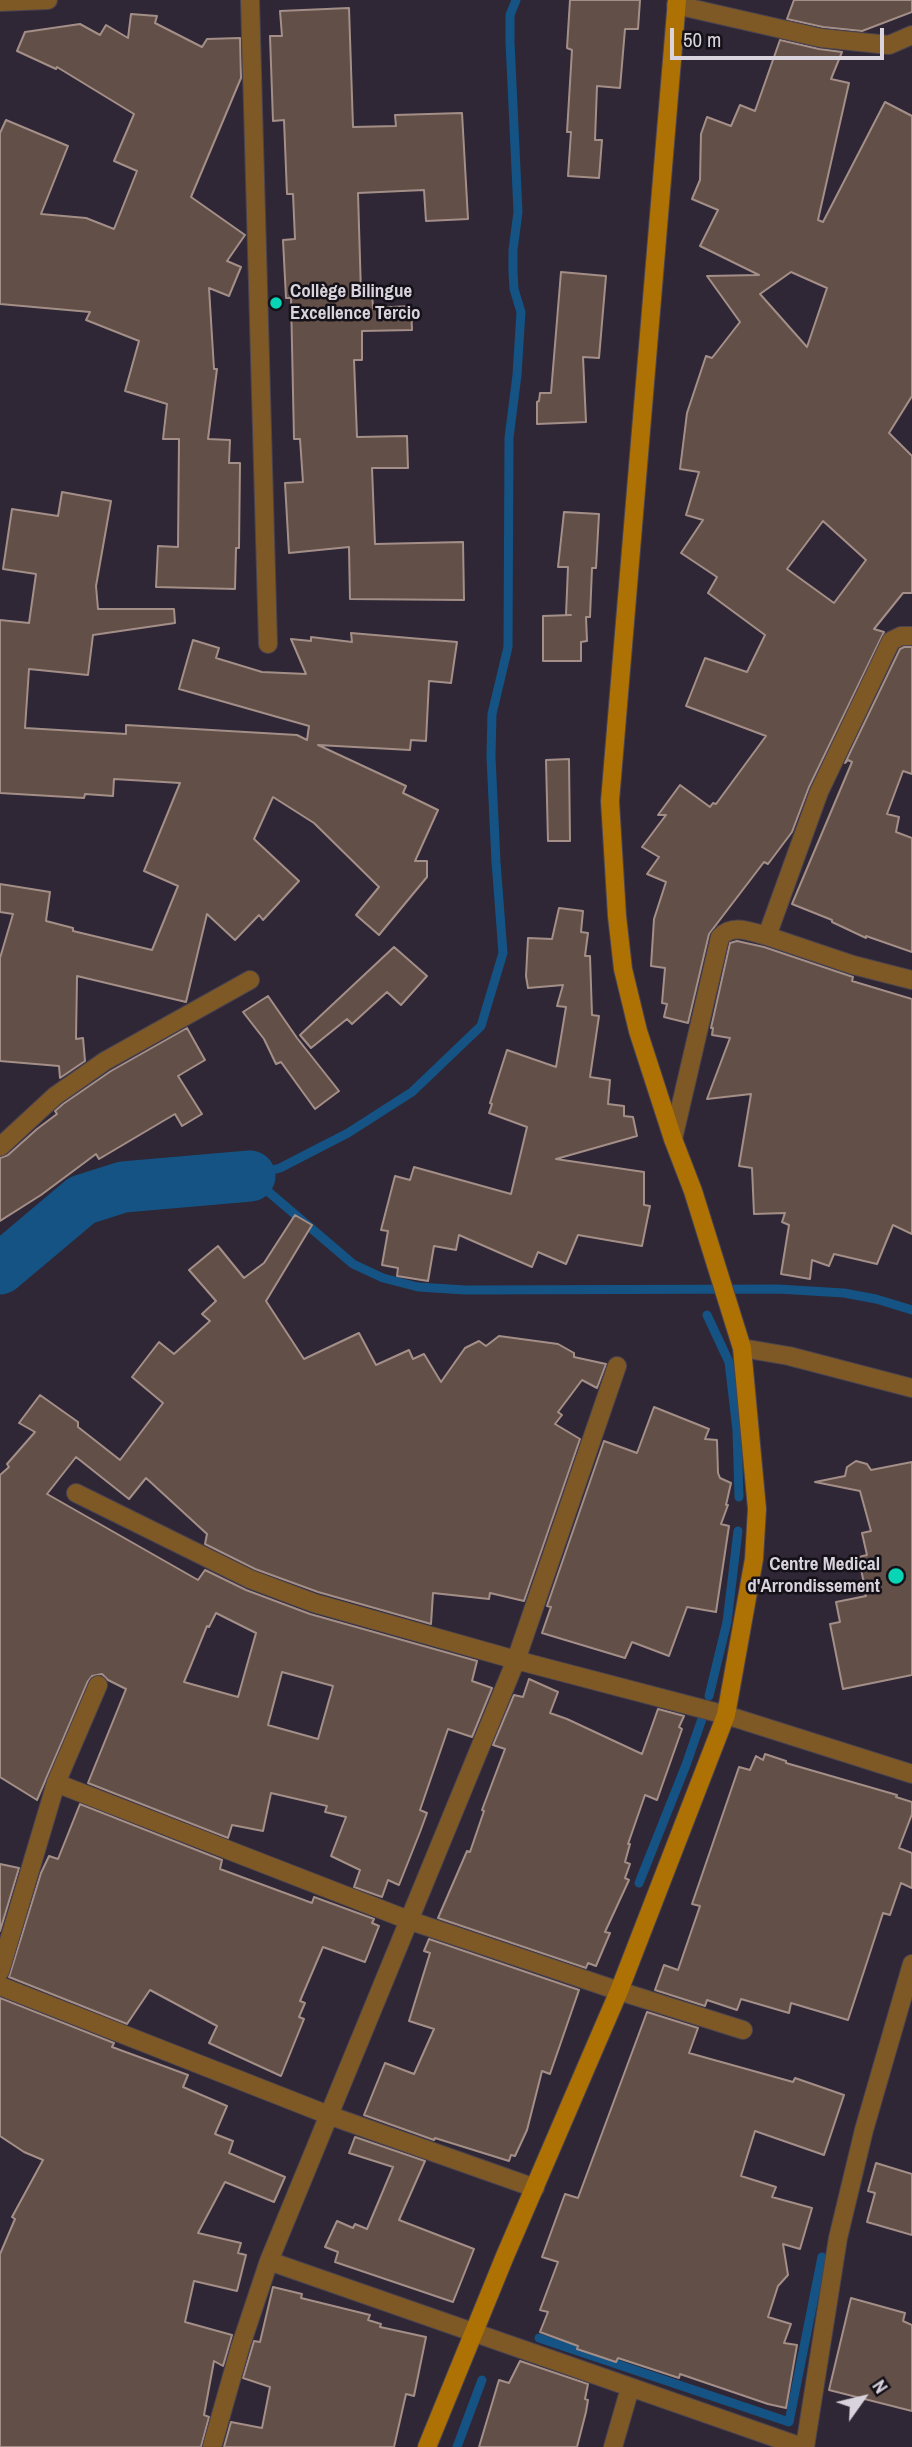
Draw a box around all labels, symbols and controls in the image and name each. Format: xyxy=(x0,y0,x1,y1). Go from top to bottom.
scale bar xyxy=(674,14,888,58)
text: 50 m xyxy=(683,25,721,54)
place label: Collège Bilingue Excellence Tercio xyxy=(290,281,421,325)
marker: Collège Bilingue Excellence Tercio xyxy=(268,295,284,311)
place label: Centre Medical d'Arrondissement xyxy=(747,1554,880,1598)
marker: Centre Medical d'Arrondissement xyxy=(886,1566,906,1586)
north arrow xyxy=(828,2363,898,2433)
text: N xyxy=(866,2374,894,2398)

